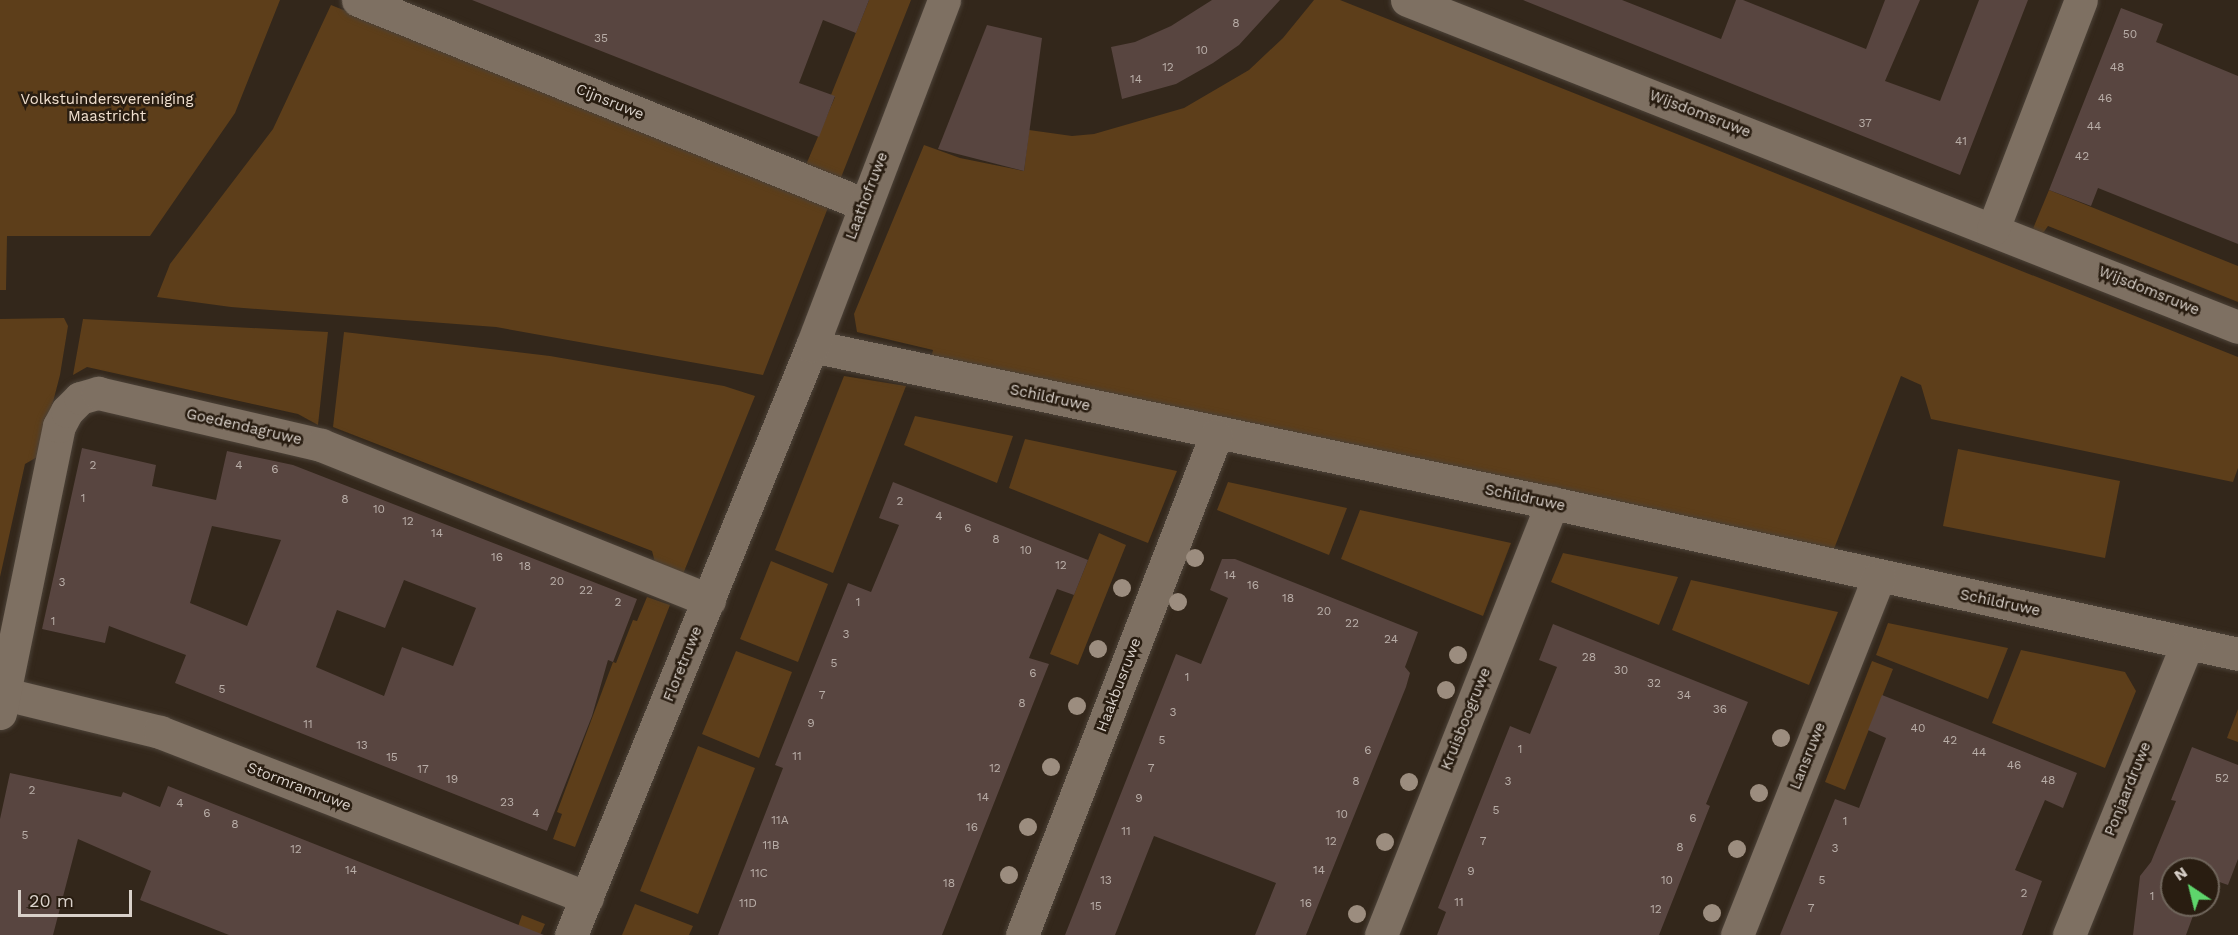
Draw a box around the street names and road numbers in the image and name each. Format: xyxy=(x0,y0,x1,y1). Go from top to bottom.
street label: Cijnsruwe xyxy=(573,80,647,124)
street label: Wijsdomsruwe xyxy=(1647,86,1753,142)
street label: Laathofruwe xyxy=(842,150,892,242)
street label: Wijsdomsruwe xyxy=(2096,263,2202,319)
street label: Schildruwe xyxy=(1008,381,1092,415)
street label: Goedendagruwe xyxy=(184,405,304,449)
street label: Schildruwe xyxy=(1483,481,1567,515)
street label: Schildruwe xyxy=(1958,586,2042,620)
street label: Floretruwe xyxy=(660,624,706,704)
street label: Haakbusruwe xyxy=(1093,635,1145,735)
street label: Kruisboogruwe xyxy=(1437,665,1495,773)
street label: Lansruwe xyxy=(1786,720,1830,792)
street label: Ponjaardruwe xyxy=(2101,739,2155,839)
street label: Stormramruwe xyxy=(244,759,354,815)

